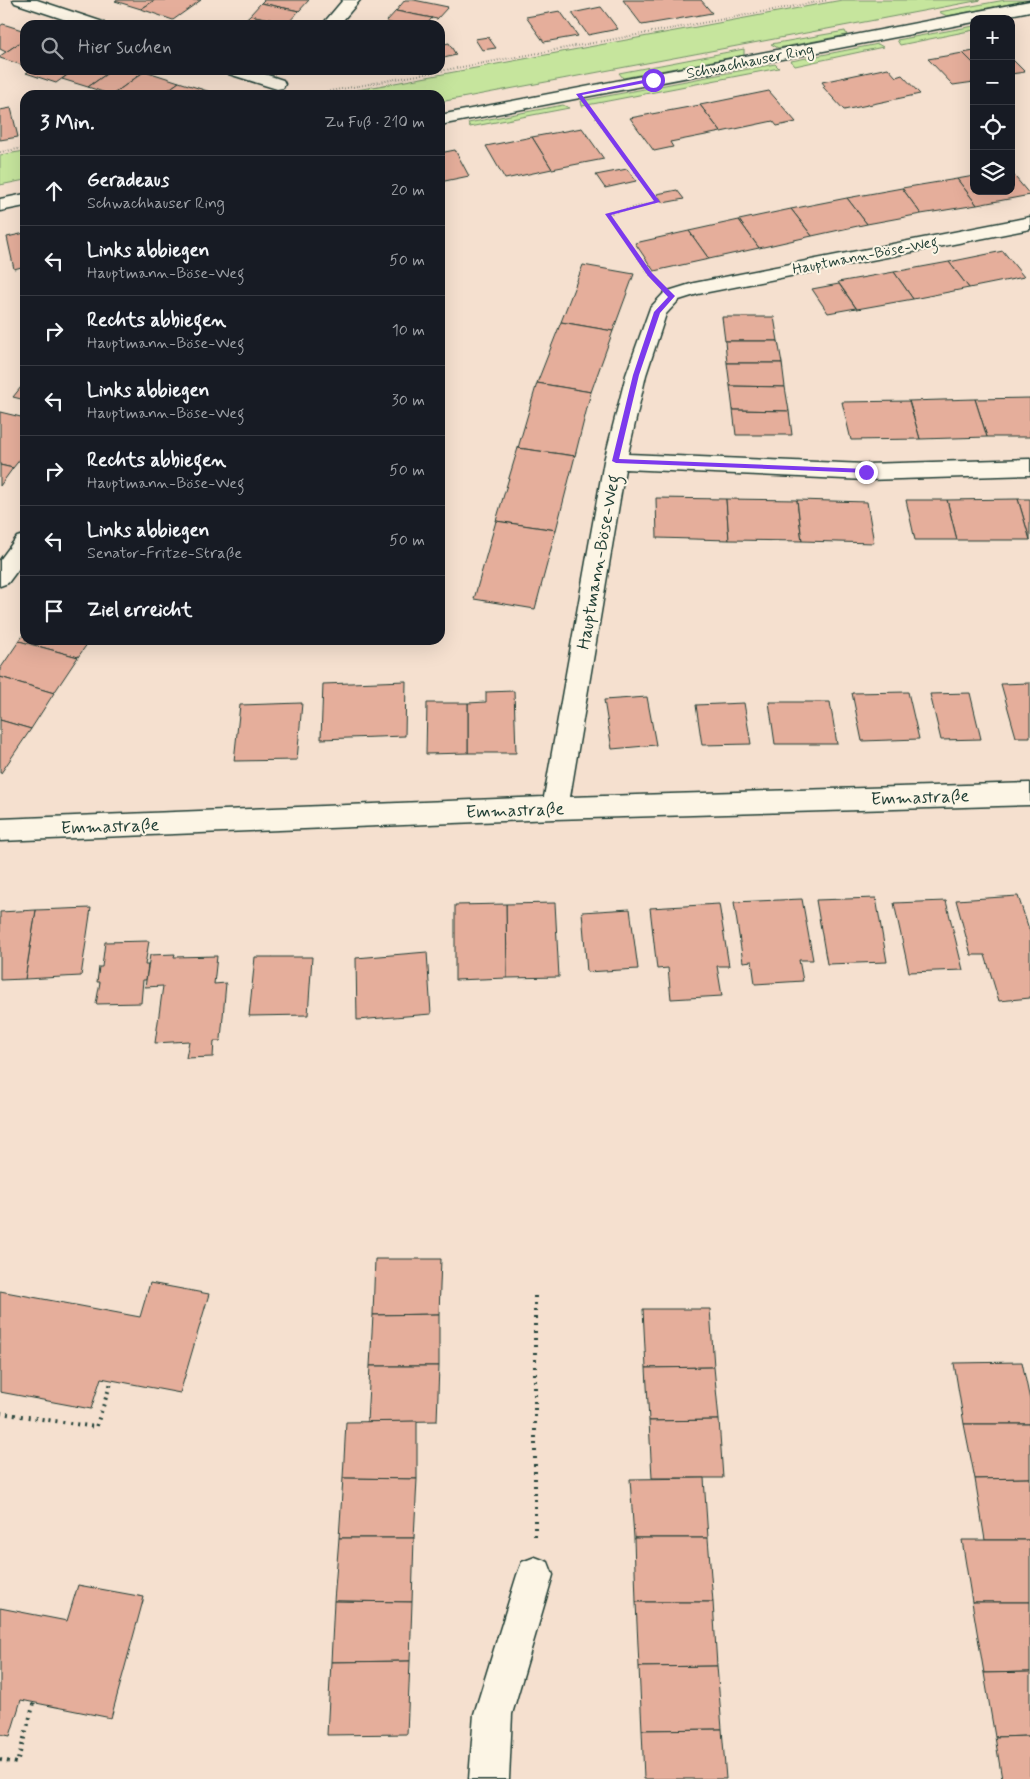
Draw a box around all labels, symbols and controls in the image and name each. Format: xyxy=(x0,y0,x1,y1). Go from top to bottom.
map controls xyxy=(970,15,1015,195)
button: + xyxy=(970,15,1015,60)
search box xyxy=(20,20,445,75)
icon: search xyxy=(38,34,66,62)
text: Hier suchen xyxy=(78,35,172,60)
street label: Schwachhauser Ring xyxy=(685,40,816,85)
button: − xyxy=(970,60,1015,105)
route start xyxy=(642,69,665,92)
button: locate xyxy=(970,105,1015,150)
text: 3 Min. xyxy=(40,109,95,137)
text: Zu Fuß · 210 m xyxy=(324,112,425,133)
button: layers xyxy=(970,150,1015,195)
text: Geradeaus xyxy=(87,168,169,193)
icon: ahead xyxy=(40,177,68,205)
text: 20 m xyxy=(391,180,425,201)
text: Schwachhauser Ring xyxy=(87,193,225,214)
street label: Hauptmann-Böse-Weg xyxy=(791,232,940,281)
text: Links abbiegen xyxy=(87,238,209,263)
icon: left xyxy=(40,247,68,275)
text: 50 m xyxy=(389,250,425,271)
text: Hauptmann-Böse-Weg xyxy=(87,263,245,284)
text: Rechts abbiegen xyxy=(87,308,226,333)
icon: right xyxy=(40,317,68,345)
text: 10 m xyxy=(392,320,425,341)
text: Hauptmann-Böse-Weg xyxy=(87,333,245,354)
text: Links abbiegen xyxy=(87,378,209,403)
icon: left xyxy=(40,387,68,415)
text: 30 m xyxy=(392,390,425,411)
text: Hauptmann-Böse-Weg xyxy=(87,403,245,424)
text: Rechts abbiegen xyxy=(87,448,226,473)
icon: right xyxy=(40,457,68,485)
text: 50 m xyxy=(389,460,425,481)
route end xyxy=(855,461,878,484)
text: Hauptmann-Böse-Weg xyxy=(87,473,245,494)
street label: Hauptmann-Böse-Weg xyxy=(572,473,628,652)
text: Links abbiegen xyxy=(87,518,209,543)
icon: left xyxy=(40,527,68,555)
text: 50 m xyxy=(389,530,425,551)
text: Senator-Fritze-Straße xyxy=(87,543,242,564)
icon: arrive xyxy=(40,597,68,625)
text: Ziel erreicht xyxy=(87,598,192,623)
street label: Emmastraße xyxy=(870,784,970,812)
street label: Emmastraße xyxy=(465,797,565,825)
street label: Emmastraße xyxy=(60,813,160,841)

